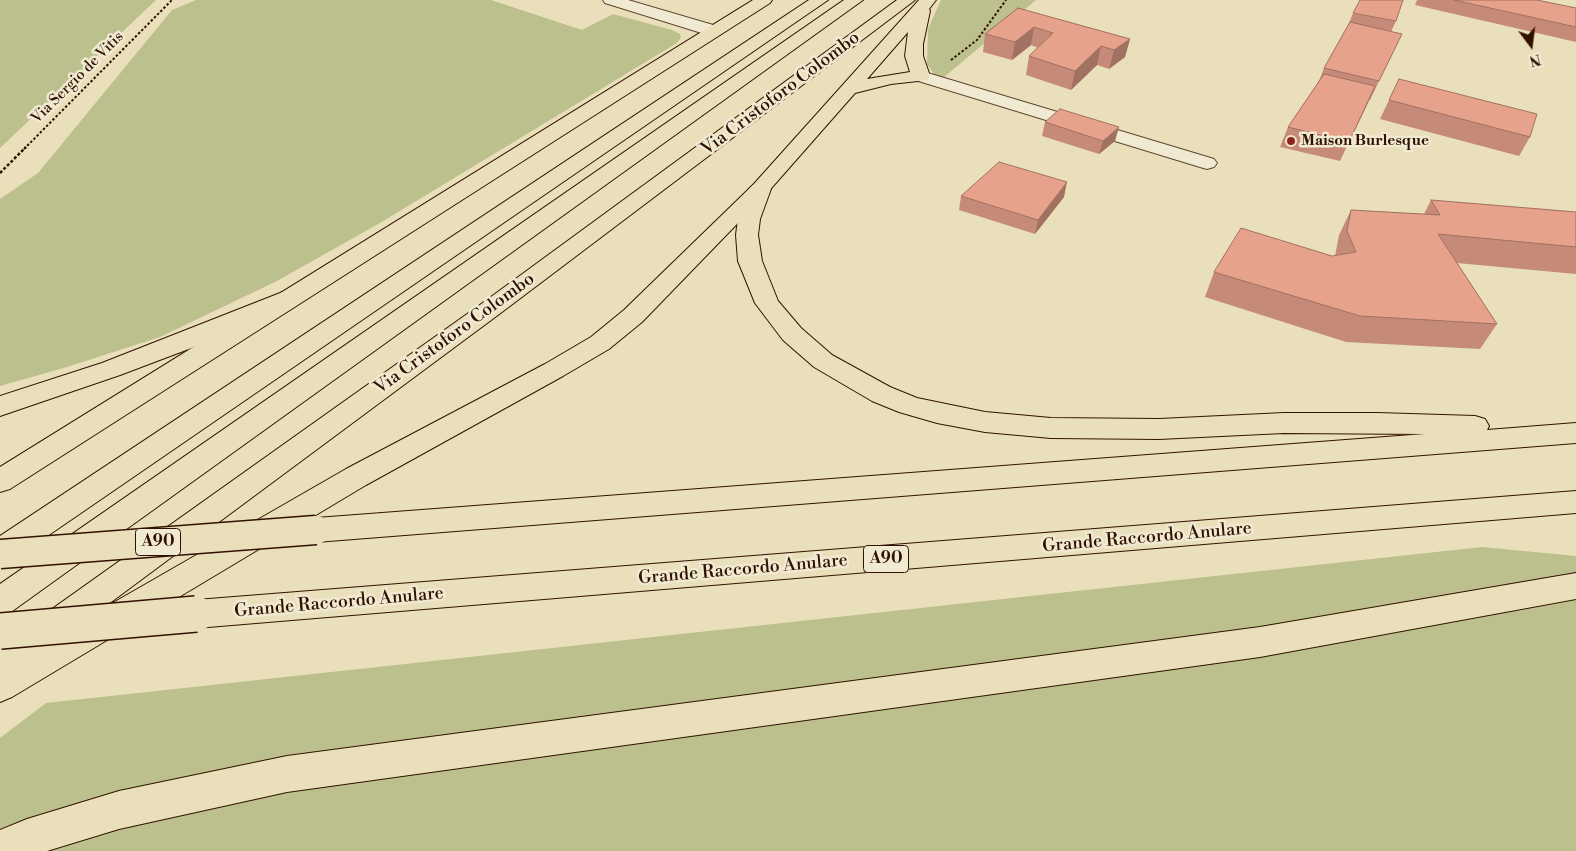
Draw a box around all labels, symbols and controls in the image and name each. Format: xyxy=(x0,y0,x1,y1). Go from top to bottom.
north arrow xyxy=(1506,20,1556,70)
street label: Via Cristoforo Colombo xyxy=(698,27,864,161)
street label: Via Sergio de Vitis xyxy=(28,28,128,128)
text: N xyxy=(1527,49,1543,70)
place label: Maison Burlesque xyxy=(1301,132,1429,150)
marker: Maison Burlesque xyxy=(1285,135,1297,147)
street label: Via Cristoforo Colombo xyxy=(371,269,539,399)
street label: Grande Raccordo Anulare xyxy=(1041,518,1253,558)
road number: A90 xyxy=(136,528,180,556)
road number: A90 xyxy=(864,546,908,572)
street label: Grande Raccordo Anulare xyxy=(637,550,849,590)
street label: Grande Raccordo Anulare xyxy=(233,583,445,623)

